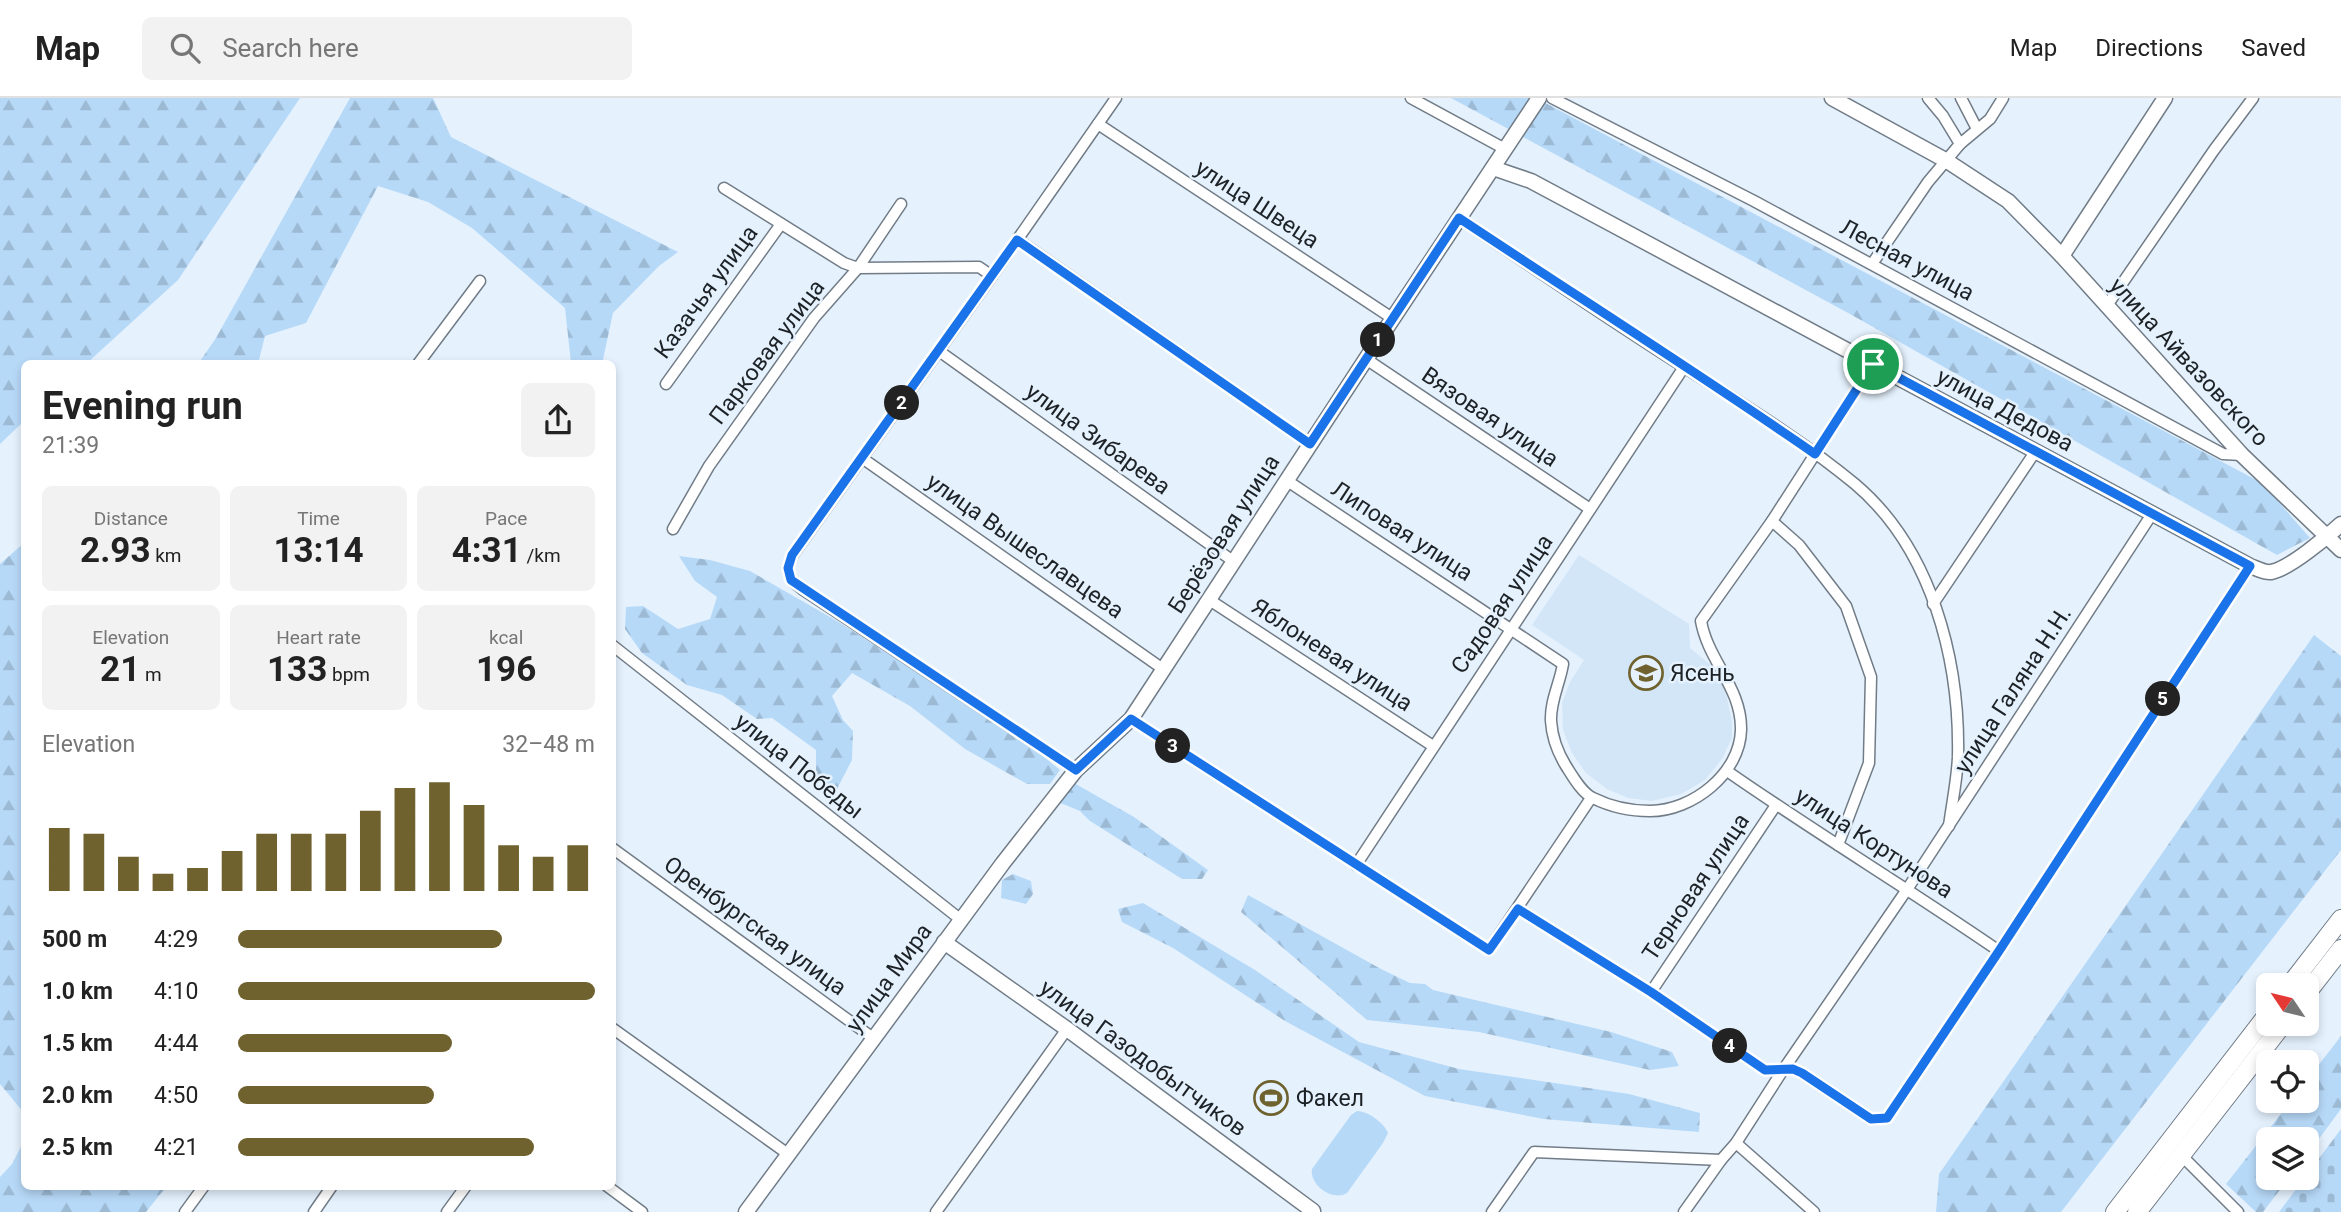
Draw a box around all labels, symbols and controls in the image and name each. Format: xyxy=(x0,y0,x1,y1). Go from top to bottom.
search box xyxy=(142,17,632,80)
text: Map xyxy=(35,29,100,68)
icon: search xyxy=(166,29,204,67)
text: Search here xyxy=(222,33,359,63)
text: Map xyxy=(2010,34,2057,62)
text: Directions xyxy=(2095,34,2203,62)
text: Saved xyxy=(2241,34,2306,62)
street label: улица Швеца xyxy=(1190,154,1324,254)
street label: Лесная улица xyxy=(1835,213,1979,307)
street label: Казачья улица xyxy=(649,220,763,364)
street label: улица Айвазовского xyxy=(2104,272,2274,452)
street label: Парковая улица xyxy=(704,274,830,430)
pin: 1 xyxy=(1360,322,1396,358)
text: 1 xyxy=(1372,328,1383,351)
pin xyxy=(1843,334,1903,394)
icon: arrive xyxy=(1854,345,1892,383)
street label: Вязовая улица xyxy=(1417,361,1563,473)
street label: улица Дедова xyxy=(1932,363,2078,457)
street label: улица Зибарева xyxy=(1021,378,1175,500)
button: share xyxy=(521,383,595,457)
text: Evening run xyxy=(42,384,243,428)
pin: 2 xyxy=(884,386,920,420)
text: 2 xyxy=(896,391,907,414)
text: 21:39 xyxy=(42,432,99,459)
street label: Берёзовая улица xyxy=(1163,450,1285,618)
street label: улица Вышеславцева xyxy=(921,468,1129,624)
street label: Липовая улица xyxy=(1326,475,1478,587)
text: Distance xyxy=(94,507,168,530)
text: Time xyxy=(297,507,340,530)
text: Pace xyxy=(485,507,527,530)
street label: Садовая улица xyxy=(1446,529,1558,679)
text: 2.93 xyxy=(80,530,151,571)
text: 13:14 xyxy=(273,530,364,571)
text: 4:31 xyxy=(452,530,522,571)
text: km xyxy=(151,544,182,567)
text: /km xyxy=(522,544,561,567)
street label: Яблоневая улица xyxy=(1246,593,1418,717)
street label: улица Галяна Н.Н. xyxy=(1949,601,2077,779)
text: Elevation xyxy=(92,626,169,649)
text: Heart rate xyxy=(276,626,361,649)
text: kcal xyxy=(489,626,523,649)
text: 21 xyxy=(100,649,140,690)
text: 133 xyxy=(267,649,327,690)
text: 196 xyxy=(476,649,536,690)
school or university icon: Ясень xyxy=(1627,654,1665,692)
place label: Ясень xyxy=(1670,660,1735,687)
text: m xyxy=(140,663,162,686)
text: bpm xyxy=(327,663,370,686)
pin: 5 xyxy=(2146,682,2180,716)
text: 5 xyxy=(2157,687,2168,710)
street label: улица Победы xyxy=(730,708,868,824)
pin: 3 xyxy=(1156,728,1190,764)
text: Elevation xyxy=(42,731,135,758)
text: 32–48 m xyxy=(502,731,595,758)
text: 3 xyxy=(1167,734,1178,757)
street label: улица Кортунова xyxy=(1790,782,1958,904)
street label: Терновая улица xyxy=(1637,808,1755,966)
street label: Оренбургская улица xyxy=(659,851,851,1001)
street label: улица Мира xyxy=(841,918,937,1038)
text: 500 m xyxy=(42,926,107,953)
text: 4:29 xyxy=(154,926,198,953)
north arrow xyxy=(2256,973,2319,1036)
map controls xyxy=(2256,973,2319,1190)
street label: улица Газодобытчиков xyxy=(1034,974,1252,1142)
text: 1.0 km xyxy=(42,978,113,1005)
text: 4:10 xyxy=(154,978,198,1005)
pin: 4 xyxy=(1712,1028,1748,1063)
text: 1.5 km xyxy=(42,1030,113,1057)
text: 4:44 xyxy=(154,1030,198,1057)
text: 4 xyxy=(1724,1034,1735,1057)
button: locate xyxy=(2256,1050,2319,1113)
sports icon: Факел xyxy=(1252,1079,1290,1117)
text: 2.0 km xyxy=(42,1082,113,1109)
text: 4:50 xyxy=(154,1082,198,1109)
place label: Факел xyxy=(1296,1085,1364,1112)
button: layers xyxy=(2256,1127,2319,1190)
text: 2.5 km xyxy=(42,1134,113,1161)
text: 4:21 xyxy=(154,1134,198,1161)

